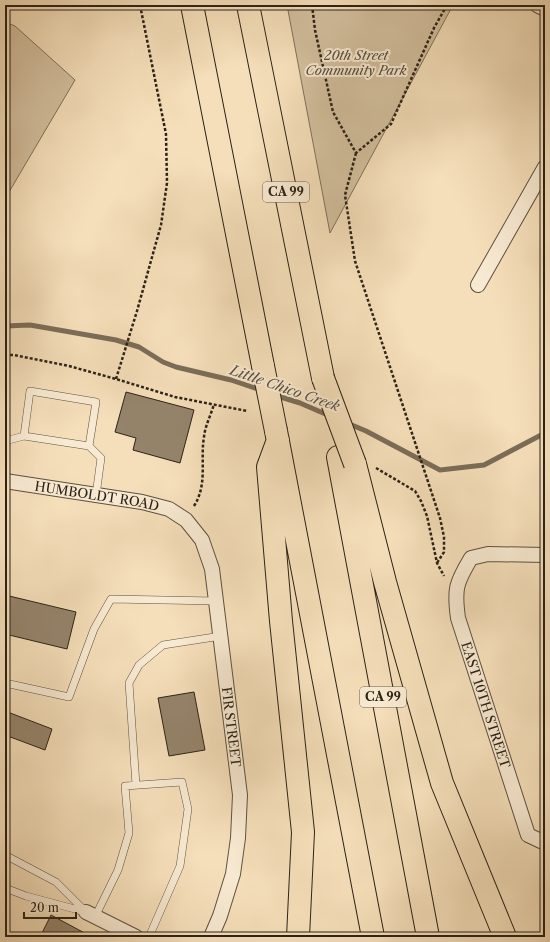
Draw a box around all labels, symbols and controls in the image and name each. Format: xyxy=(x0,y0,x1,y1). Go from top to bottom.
park label: 20th Street Community Park xyxy=(306,47,407,78)
road number: CA 99 xyxy=(263,182,309,202)
water label: Little Chico Creek xyxy=(227,360,343,415)
street label: HUMBOLDT ROAD xyxy=(33,478,161,514)
street label: EAST 10TH STREET xyxy=(458,639,514,770)
street label: FIR STREET xyxy=(219,686,244,768)
road number: CA 99 xyxy=(360,687,406,707)
scale bar xyxy=(24,894,76,920)
text: 20 m xyxy=(30,900,59,915)

